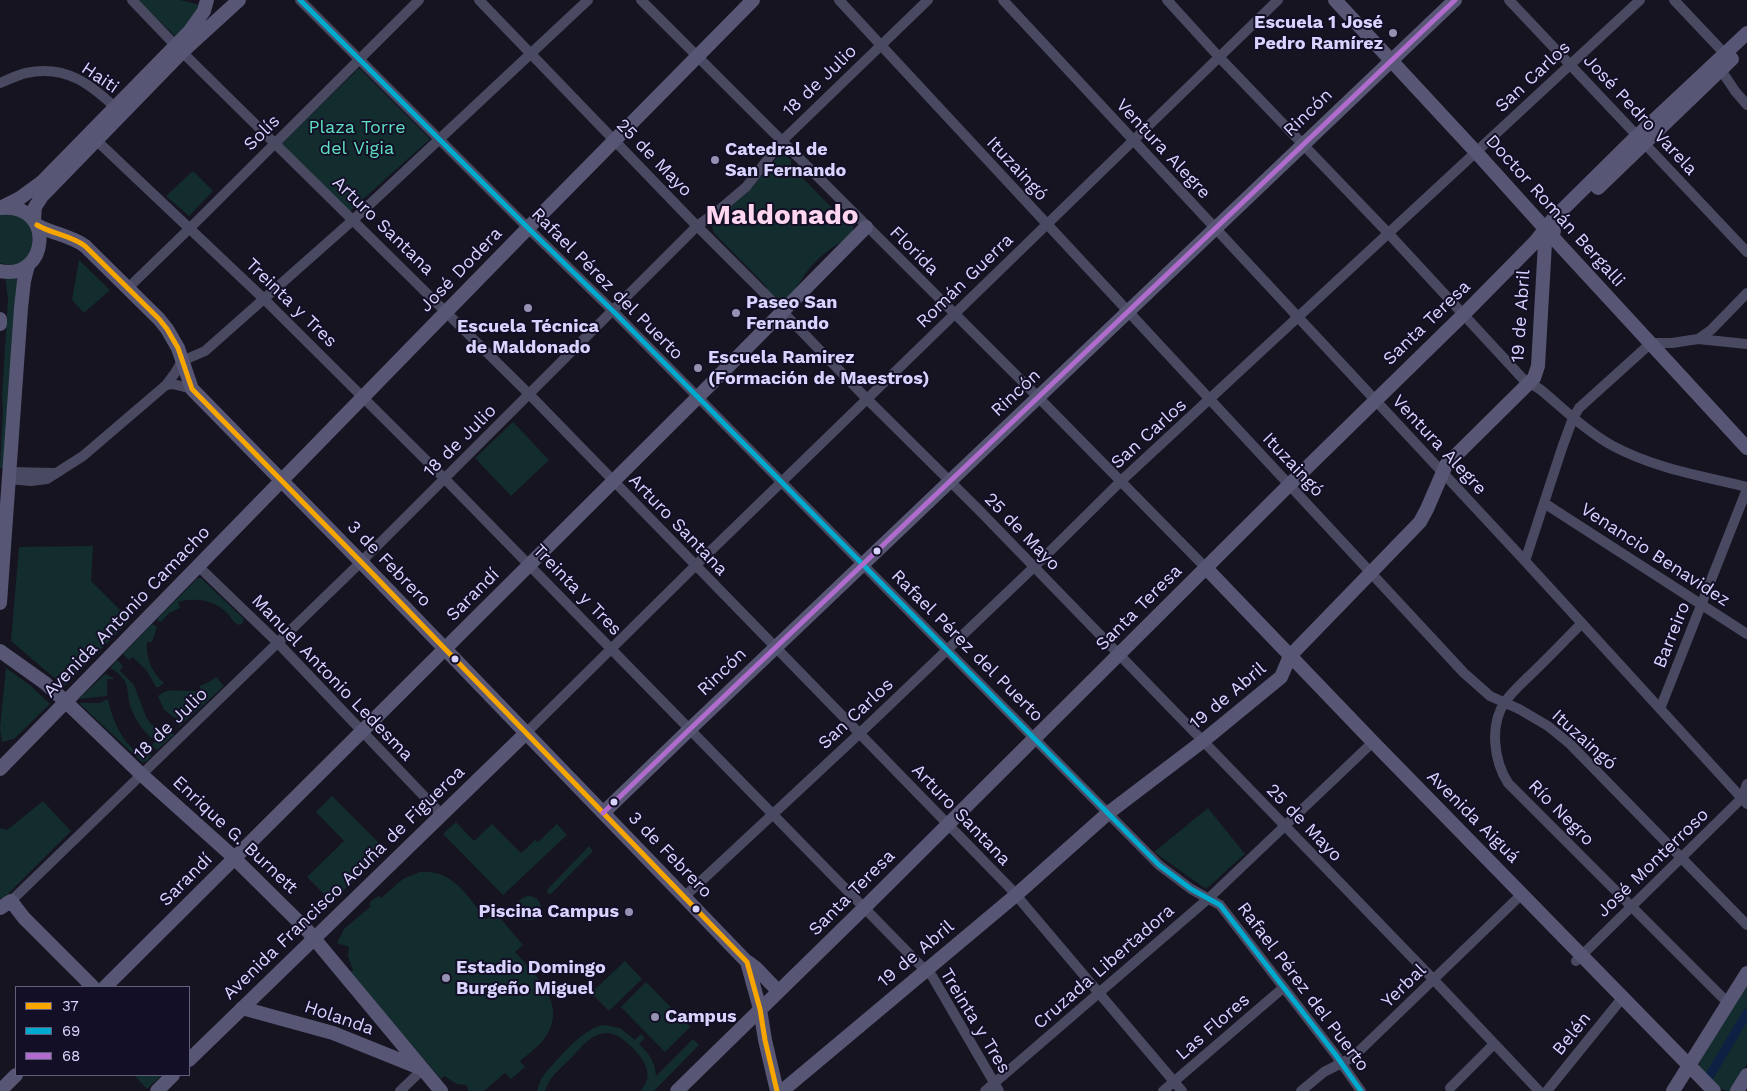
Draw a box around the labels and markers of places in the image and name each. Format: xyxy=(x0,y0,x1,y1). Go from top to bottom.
place label: Escuela 1 José Pedro Ramírez xyxy=(1254,12,1383,54)
marker: Escuela 1 José Pedro Ramírez xyxy=(1387,27,1399,39)
place label: Catedral de San Fernando xyxy=(725,139,846,182)
marker: Catedral de San Fernando xyxy=(709,154,721,166)
place label: Paseo San Fernando xyxy=(746,292,837,334)
marker: Escuela Técnica de Maldonado xyxy=(522,302,534,314)
marker: Paseo San Fernando xyxy=(730,307,742,319)
place label: Escuela Técnica de Maldonado xyxy=(457,316,599,358)
place label: Escuela Ramirez (Formación de Maestros) xyxy=(708,347,930,389)
marker: Escuela Ramirez (Formación de Maestros) xyxy=(692,362,704,374)
unlabelled marker xyxy=(872,546,882,556)
unlabelled marker xyxy=(450,654,460,664)
unlabelled marker xyxy=(609,797,619,807)
place label: Piscina Campus xyxy=(478,901,619,923)
unlabelled marker xyxy=(691,904,701,914)
marker: Piscina Campus xyxy=(623,906,635,918)
place label: Estadio Domingo Burgeño Miguel xyxy=(456,957,606,1000)
marker: Estadio Domingo Burgeño Miguel xyxy=(440,972,452,984)
place label: Campus xyxy=(665,1006,737,1028)
marker: Campus xyxy=(649,1011,661,1023)

